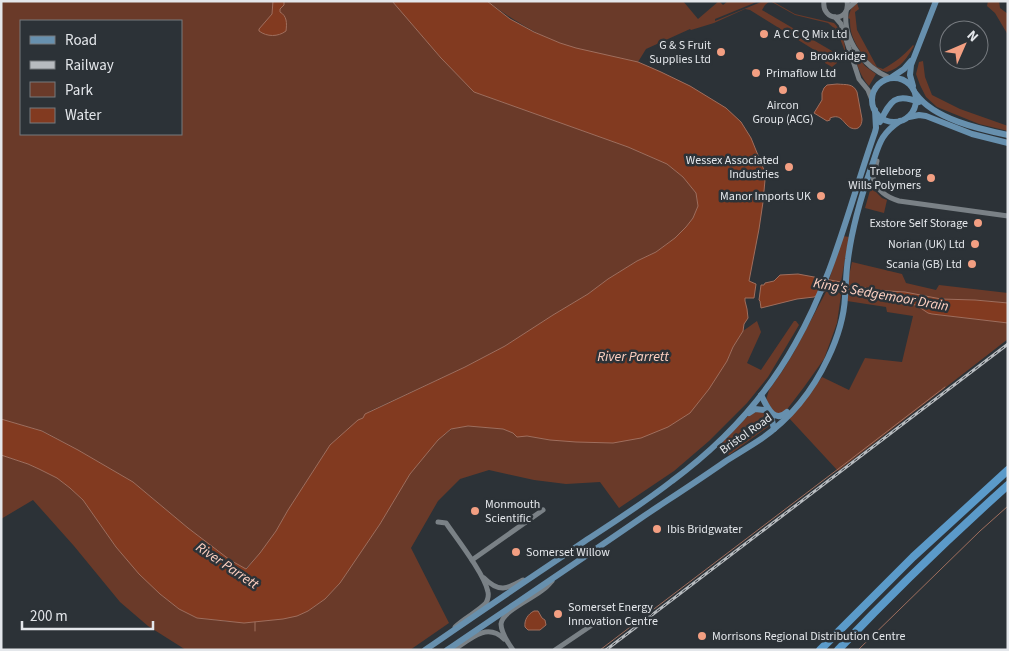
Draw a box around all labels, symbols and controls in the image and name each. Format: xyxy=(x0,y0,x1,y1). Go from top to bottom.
legend xyxy=(20,20,182,135)
north arrow xyxy=(939,20,989,70)
place label: A C C Q Mix Ltd xyxy=(774,26,847,43)
text: N xyxy=(962,26,983,47)
marker: A C C Q Mix Ltd xyxy=(758,28,770,40)
text: Road xyxy=(65,30,97,51)
place label: G & S Fruit Supplies Ltd xyxy=(649,37,711,68)
marker: G & S Fruit Supplies Ltd xyxy=(715,46,727,58)
place label: Brookridge xyxy=(810,48,866,65)
marker: Brookridge xyxy=(794,50,806,62)
text: Railway xyxy=(65,55,114,76)
place label: Primaflow Ltd xyxy=(766,65,836,82)
marker: Primaflow Ltd xyxy=(750,67,762,79)
text: Park xyxy=(65,80,94,101)
marker: Aircon Group (ACG) xyxy=(777,84,789,96)
place label: Aircon Group (ACG) xyxy=(752,97,814,128)
text: Water xyxy=(65,105,102,126)
place label: Wessex Associated Industries xyxy=(686,152,779,183)
marker: Wessex Associated Industries xyxy=(783,161,795,173)
place label: Trelleborg Wills Polymers xyxy=(848,163,921,194)
marker: Trelleborg Wills Polymers xyxy=(925,172,937,184)
place label: Manor Imports UK xyxy=(720,188,811,205)
marker: Manor Imports UK xyxy=(815,190,827,202)
place label: Exstore Self Storage xyxy=(870,215,968,232)
marker: Exstore Self Storage xyxy=(972,217,984,229)
place label: Norian (UK) Ltd xyxy=(888,236,965,253)
marker: Norian (UK) Ltd xyxy=(969,238,981,250)
place label: Scania (GB) Ltd xyxy=(886,256,962,273)
marker: Scania (GB) Ltd xyxy=(966,258,978,270)
water label: King's Sedgemoor Drain xyxy=(812,273,950,317)
water label: River Parrett xyxy=(597,347,669,367)
street label: Bristol Road xyxy=(716,410,776,458)
place label: Monmouth Scientific xyxy=(485,496,540,527)
marker: Monmouth Scientific xyxy=(469,505,481,517)
place label: Ibis Bridgwater xyxy=(667,521,743,538)
marker: Ibis Bridgwater xyxy=(651,523,663,535)
water label: River Parrett xyxy=(192,538,263,595)
place label: Somerset Willow xyxy=(526,544,610,561)
marker: Somerset Willow xyxy=(510,546,522,558)
scale bar xyxy=(22,598,154,630)
place label: Somerset Energy Innovation Centre xyxy=(568,599,658,630)
text: 200 m xyxy=(30,606,68,627)
marker: Somerset Energy Innovation Centre xyxy=(552,608,564,620)
place label: Morrisons Regional Distribution Centre xyxy=(712,628,906,645)
marker: Morrisons Regional Distribution Centre xyxy=(696,630,708,642)

